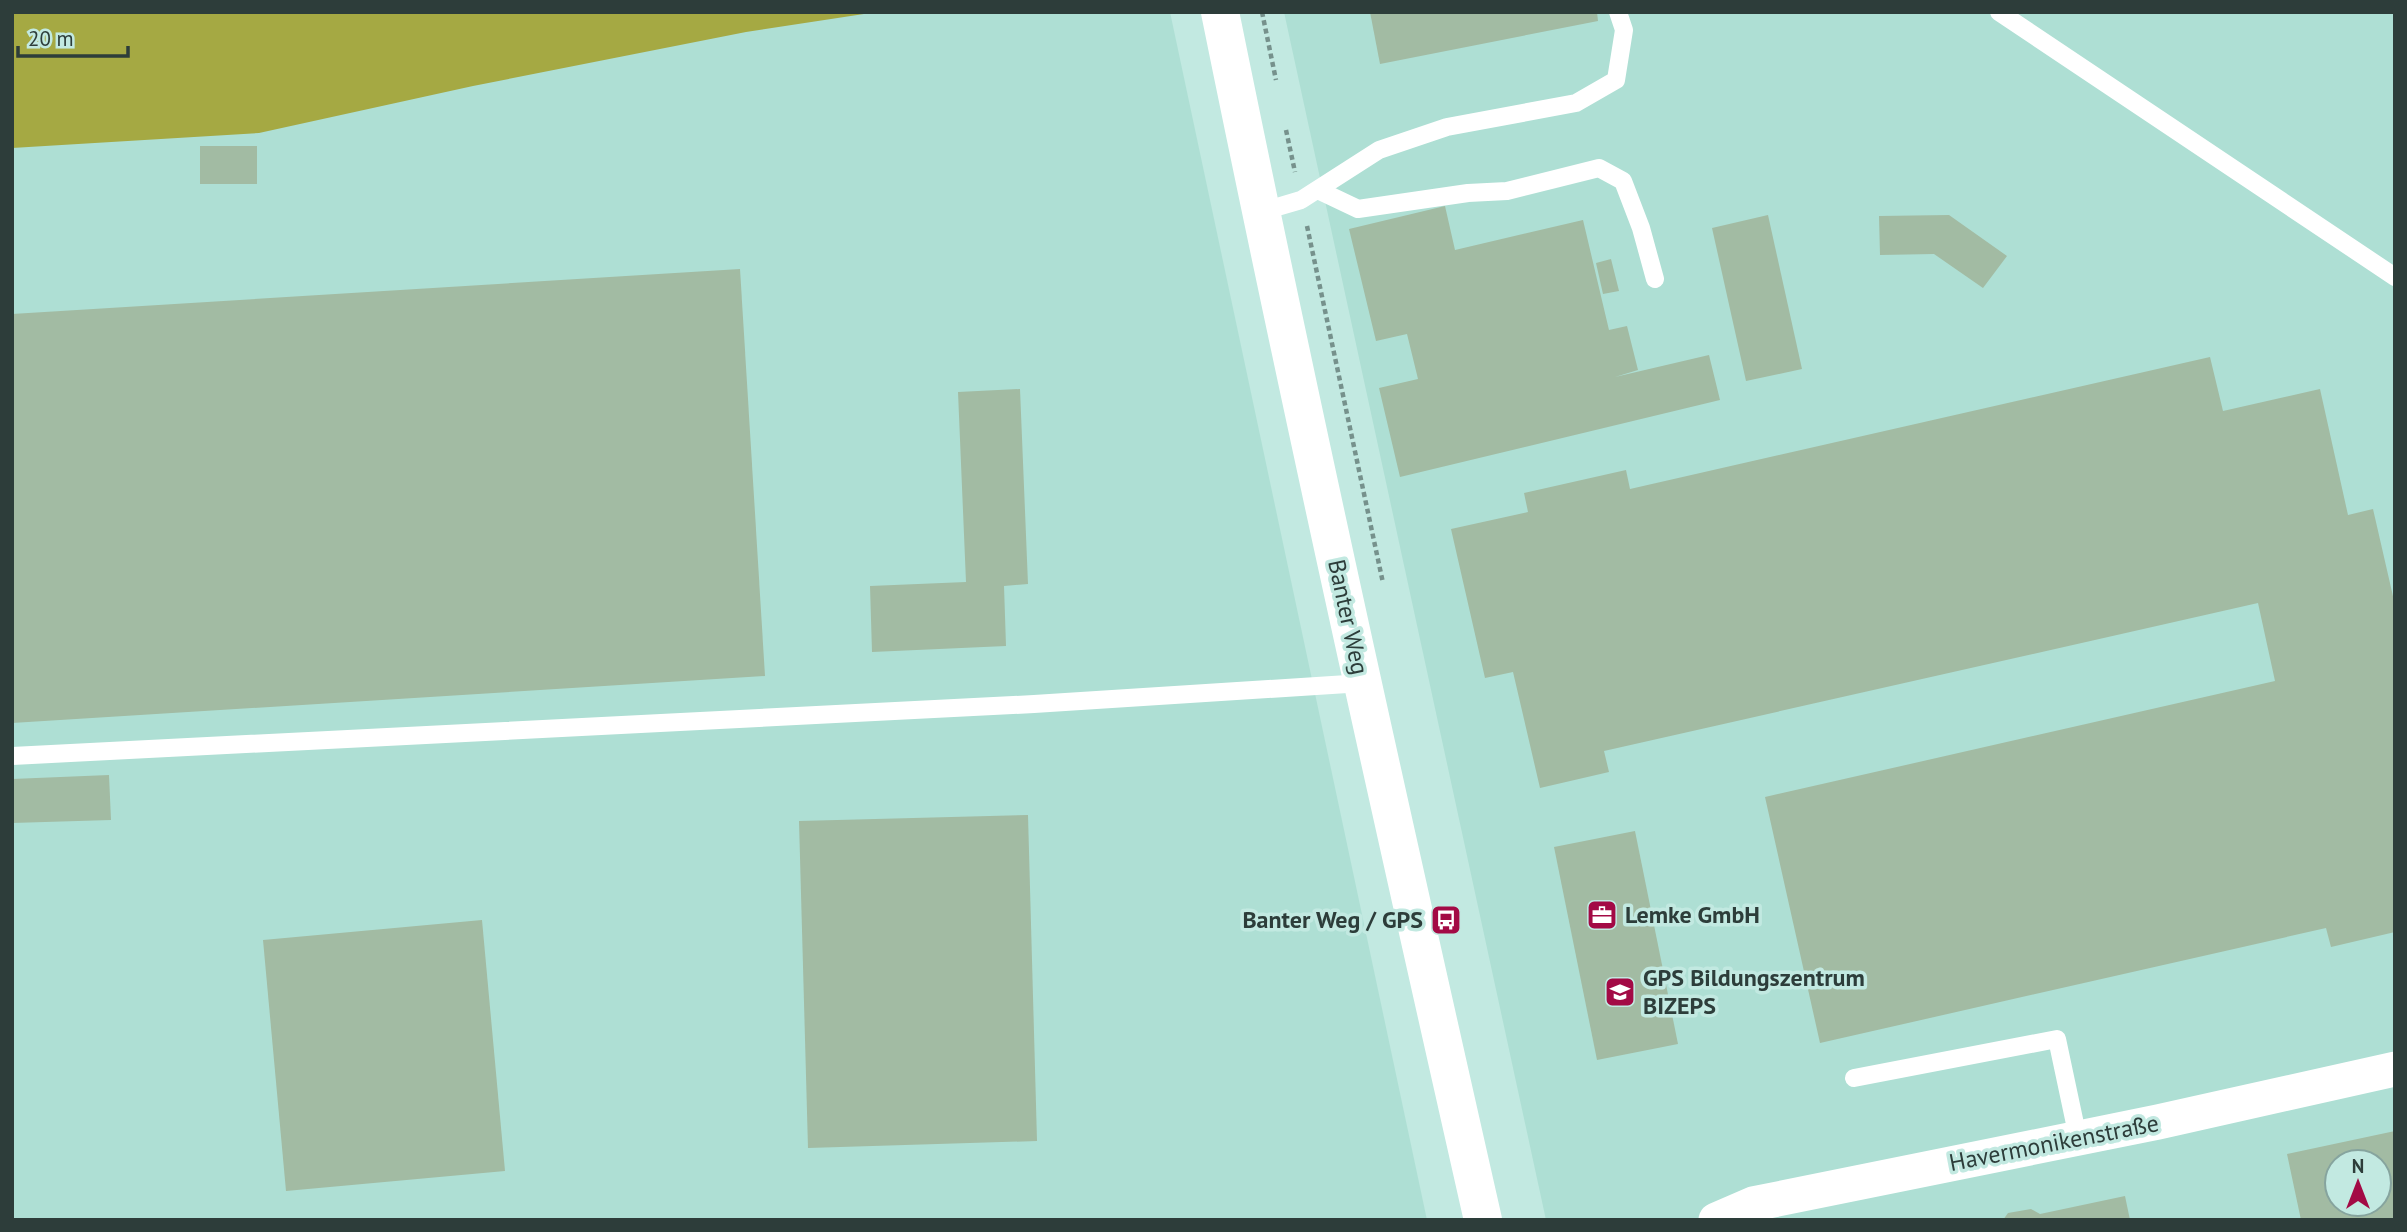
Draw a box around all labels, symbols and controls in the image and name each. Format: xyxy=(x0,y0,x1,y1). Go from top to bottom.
scale bar xyxy=(18,14,128,58)
text: 20 m xyxy=(28,25,74,52)
street label: Banter Weg xyxy=(1321,556,1376,677)
office icon: Lemke GmbH xyxy=(1585,898,1619,932)
place label: Lemke GmbH xyxy=(1625,899,1760,930)
bus stop icon: Banter Weg / GPS xyxy=(1429,903,1463,937)
place label: Banter Weg / GPS xyxy=(1242,904,1423,935)
place label: GPS Bildungszentrum BIZEPS xyxy=(1643,962,1865,1021)
school or university icon: GPS Bildungszentrum BIZEPS xyxy=(1603,975,1637,1009)
street label: Havermonikenstraße xyxy=(1946,1107,2161,1178)
north arrow xyxy=(2323,1148,2393,1218)
text: N xyxy=(2352,1154,2364,1178)

